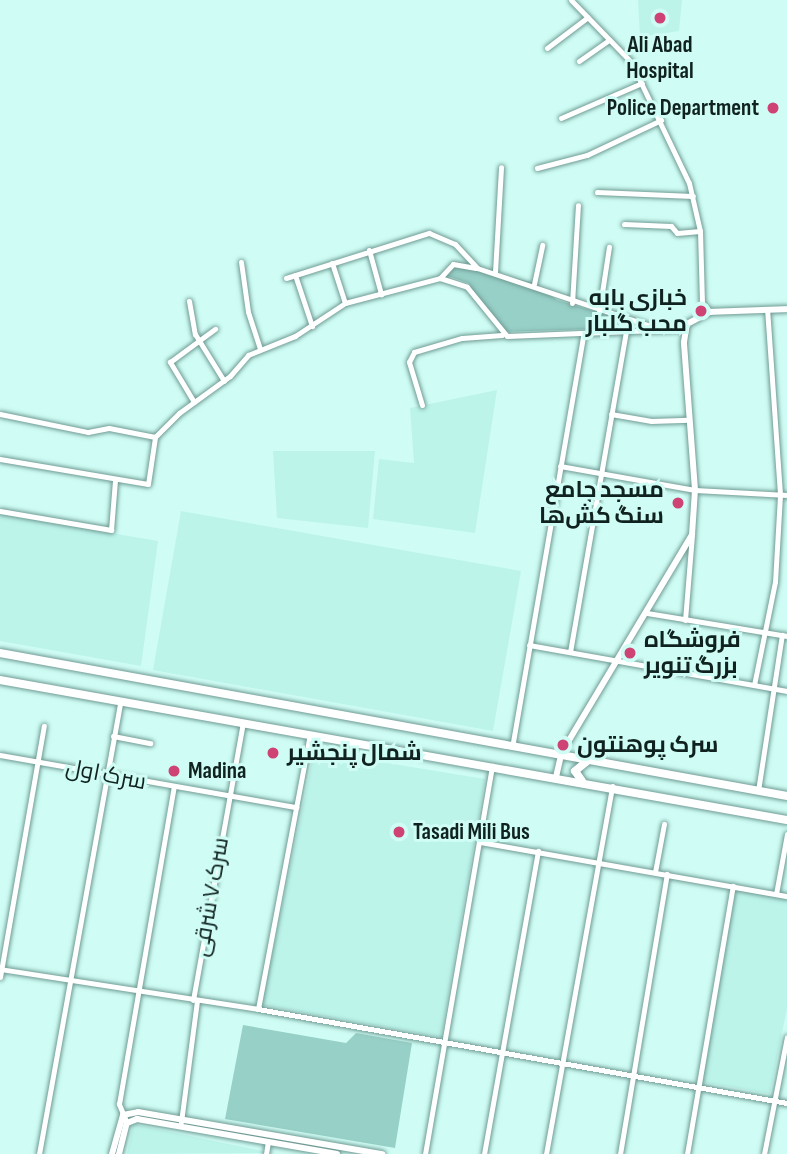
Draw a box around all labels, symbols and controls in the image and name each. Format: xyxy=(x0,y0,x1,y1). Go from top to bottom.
marker: Ali Abad Hospital xyxy=(650,8,670,28)
place label: Ali Abad Hospital xyxy=(626,31,694,85)
place label: Police Department xyxy=(607,94,759,122)
marker: Police Department xyxy=(765,100,781,116)
place label: خبازی بابه محب گلبار xyxy=(586,284,687,338)
marker: خبازی بابه محب گلبار xyxy=(693,303,709,319)
place label: مسجد جامع سنگ کش‌ها xyxy=(539,476,664,530)
marker: مسجد جامع سنگ کش‌ها xyxy=(670,495,686,511)
place label: فروشگاه بزرگ تنویر xyxy=(644,626,741,680)
marker: فروشگاه بزرگ تنویر xyxy=(622,645,638,661)
place label: سرک پوهنتون xyxy=(577,731,718,759)
marker: سرک پوهنتون xyxy=(555,737,571,753)
place label: شمال پنجشیر xyxy=(287,739,422,767)
marker: شمال پنجشیر xyxy=(265,745,281,761)
street label: سرک‌ اول xyxy=(63,754,149,796)
place label: Madina xyxy=(188,757,246,785)
marker: Madina xyxy=(166,763,182,779)
place label: Tasadi Mili Bus xyxy=(413,818,530,846)
marker: Tasadi Mili Bus xyxy=(391,824,407,840)
street label: سرک ۷ شرقی xyxy=(187,835,235,959)

